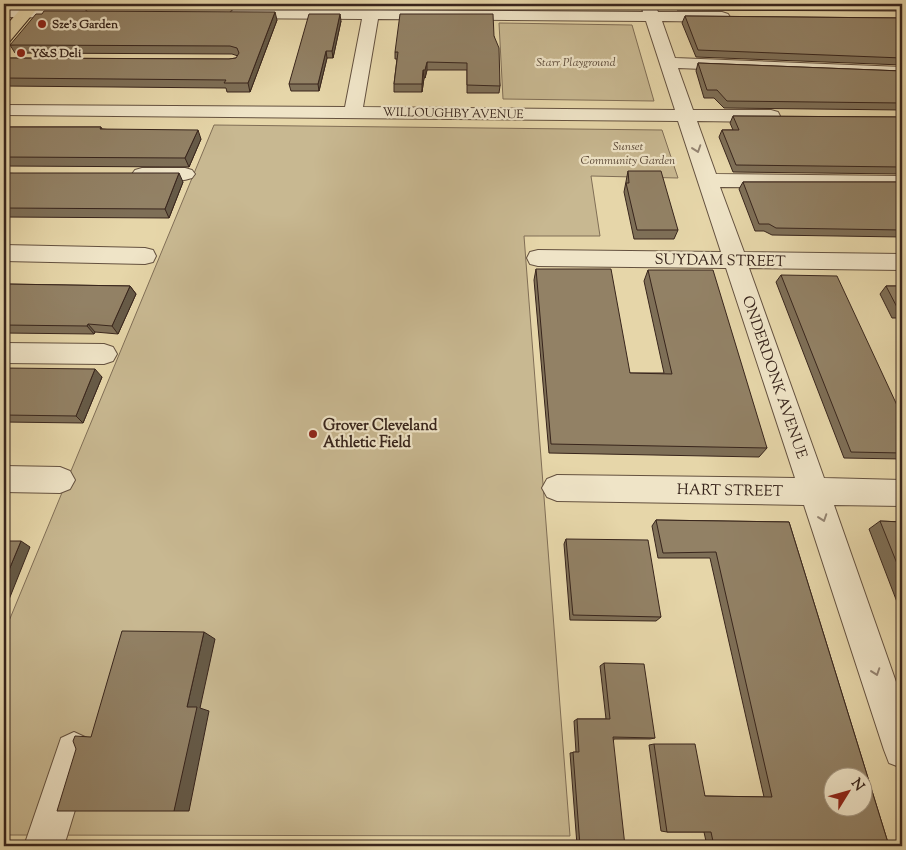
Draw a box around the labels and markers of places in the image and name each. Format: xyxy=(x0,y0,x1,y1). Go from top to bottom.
place label: Sze's Garden xyxy=(52,16,119,34)
marker: Sze's Garden xyxy=(36,18,48,30)
place label: Y&S Deli xyxy=(30,45,82,63)
marker: Y&S Deli xyxy=(15,47,27,59)
place label: Grover Cleveland Athletic Field xyxy=(323,416,438,454)
marker: Grover Cleveland Athletic Field xyxy=(307,428,319,440)

